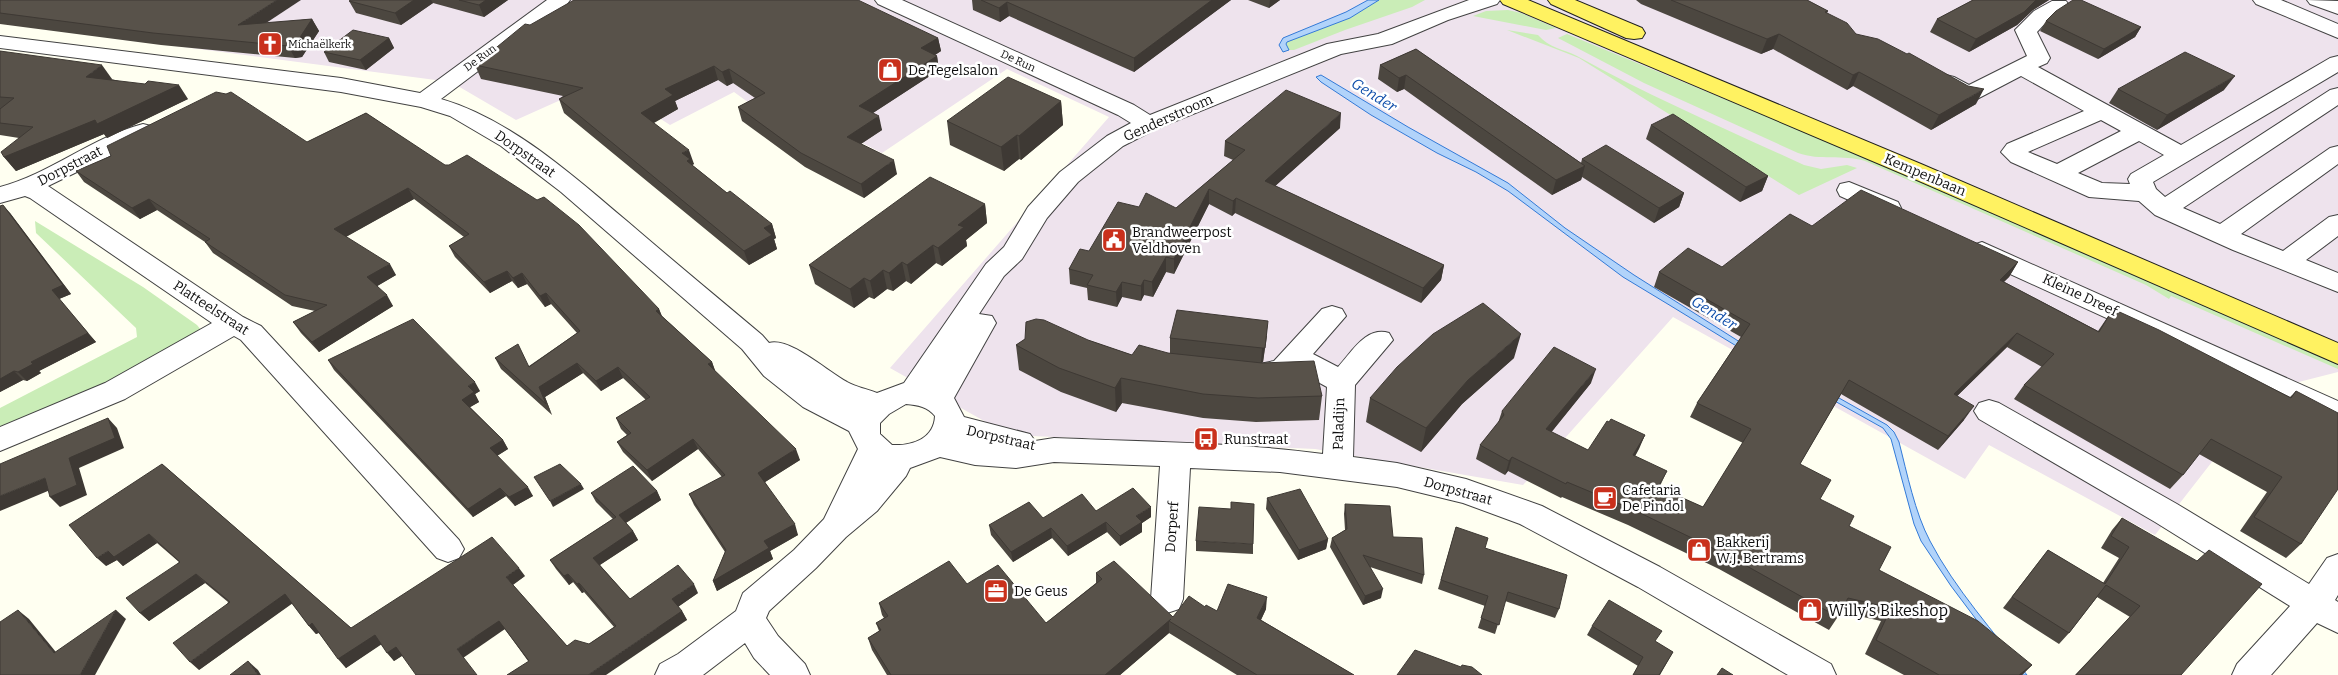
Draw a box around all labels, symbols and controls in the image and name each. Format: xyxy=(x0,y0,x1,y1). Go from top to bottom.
church icon: Michaëlkerk xyxy=(257,31,283,57)
place label: Michaëlkerk xyxy=(288,38,352,51)
street label: De Run xyxy=(461,42,499,74)
street label: De Run xyxy=(999,47,1037,75)
shop icon: De Tegelsalon xyxy=(877,57,903,83)
place label: De Tegelsalon xyxy=(908,62,998,79)
water label: Gender xyxy=(1348,74,1401,116)
street label: Genderstroom xyxy=(1121,90,1216,145)
street label: Dorpstraat xyxy=(491,127,559,181)
street label: Dorpstraat xyxy=(35,142,105,190)
street label: Kempenbaan xyxy=(1881,150,1969,200)
place label: Brandweerpost Veldhoven xyxy=(1132,224,1231,257)
public building icon: Brandweerpost Veldhoven xyxy=(1101,227,1127,253)
street label: Kleine Dreef xyxy=(2040,270,2121,320)
street label: Platteelstraat xyxy=(170,277,252,339)
water label: Gender xyxy=(1688,292,1741,334)
street label: Paladijn xyxy=(1330,397,1348,450)
street label: Dorpstraat xyxy=(965,422,1037,454)
bus stop icon: Runstraat xyxy=(1193,426,1219,452)
place label: Runstraat xyxy=(1224,431,1288,448)
street label: Dorpstraat xyxy=(1422,473,1494,509)
place label: Cafetaria De Pindol xyxy=(1622,482,1684,515)
cafe icon: Cafetaria De Pindol xyxy=(1592,485,1618,511)
street label: Dorperf xyxy=(1162,500,1182,553)
place label: Bakkerij W.J. Bertrams xyxy=(1716,534,1804,567)
shop icon: Bakkerij W.J. Bertrams xyxy=(1686,537,1712,563)
office icon: De Geus xyxy=(983,578,1009,604)
place label: De Geus xyxy=(1014,583,1068,600)
shop icon: Willy's Bikeshop xyxy=(1797,597,1823,623)
place label: Willy's Bikeshop xyxy=(1828,601,1948,620)

